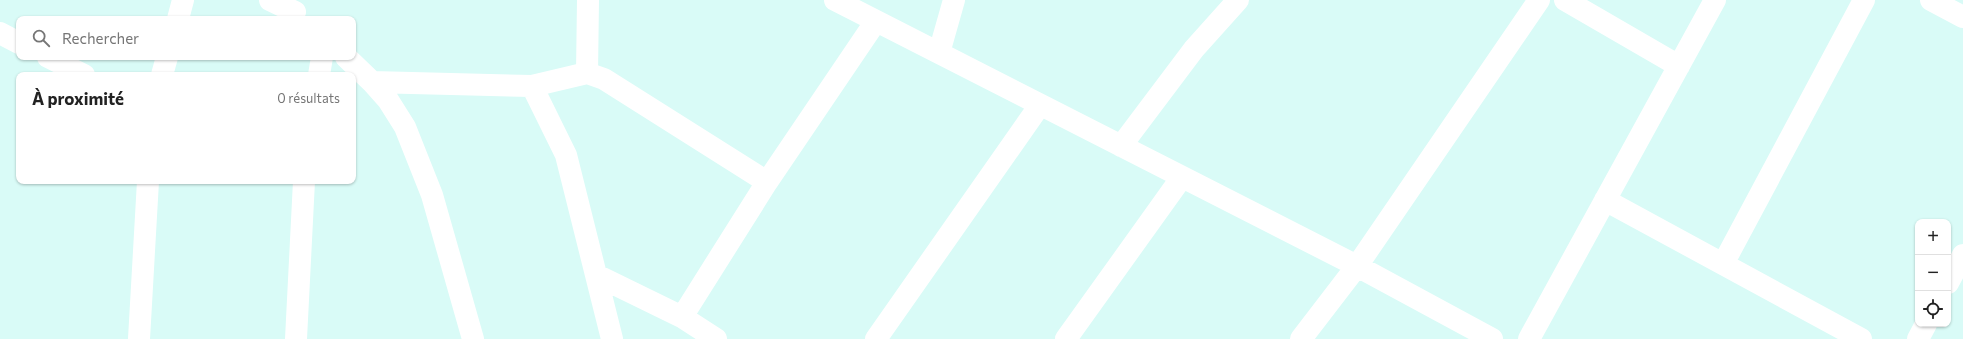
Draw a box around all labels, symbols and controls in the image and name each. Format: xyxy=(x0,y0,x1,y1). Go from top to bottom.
search box xyxy=(16,16,356,60)
icon: search xyxy=(30,27,52,49)
text: Rechercher xyxy=(62,29,139,47)
text: À proximité xyxy=(32,88,124,109)
text: 0 résultats xyxy=(277,90,340,106)
map controls xyxy=(1915,219,1951,327)
button: + xyxy=(1915,219,1951,255)
button: − xyxy=(1915,255,1951,291)
button: locate xyxy=(1915,291,1951,327)

